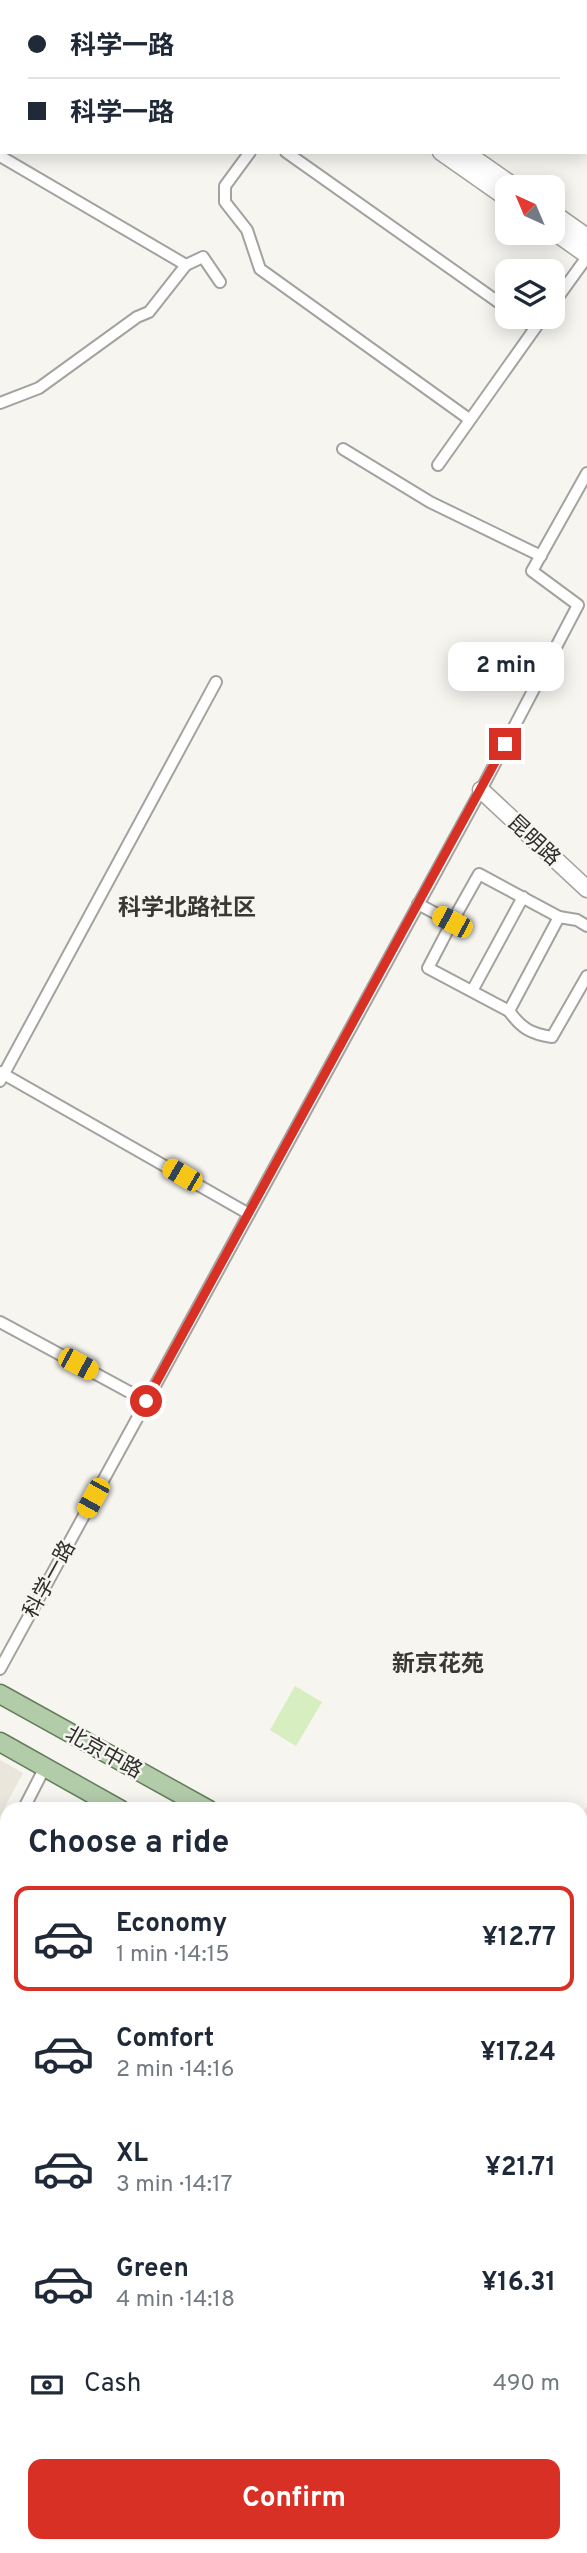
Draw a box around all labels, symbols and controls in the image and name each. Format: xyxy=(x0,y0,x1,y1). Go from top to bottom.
text: 科学一路 xyxy=(70,31,174,64)
text: 科学一路 xyxy=(70,98,174,131)
north arrow xyxy=(495,175,565,245)
map controls xyxy=(495,175,565,329)
button: layers xyxy=(495,259,565,329)
callout: 2 min xyxy=(447,642,563,692)
text: 2 min xyxy=(476,652,536,681)
route end xyxy=(489,728,521,760)
street label: 昆明路 xyxy=(501,810,565,872)
district label: 科学北路社区 xyxy=(118,895,256,924)
car xyxy=(429,903,476,941)
car xyxy=(159,1155,206,1195)
car xyxy=(55,1345,102,1383)
route start xyxy=(130,1385,162,1417)
car xyxy=(74,1475,113,1521)
street label: 科学一路 xyxy=(18,1536,82,1623)
district label: 新京花苑 xyxy=(392,1651,484,1680)
street label: 北京中路 xyxy=(60,1721,147,1785)
text: Choose a ride xyxy=(28,1824,229,1864)
icon: car xyxy=(32,1907,95,1970)
text: Economy xyxy=(116,1908,227,1941)
text: ¥12.77 xyxy=(482,1922,556,1955)
text: 1 min · 14:15 xyxy=(116,1941,230,1970)
icon: car xyxy=(32,2022,95,2085)
text: Comfort xyxy=(116,2023,214,2056)
text: ¥17.24 xyxy=(480,2037,556,2070)
text: 2 min · 14:16 xyxy=(116,2056,234,2085)
icon: car xyxy=(32,2137,95,2200)
text: XL xyxy=(116,2138,148,2171)
text: ¥21.71 xyxy=(485,2152,556,2185)
text: 3 min · 14:17 xyxy=(116,2171,232,2200)
icon: car xyxy=(32,2252,95,2315)
text: Green xyxy=(116,2253,189,2286)
text: ¥16.31 xyxy=(482,2267,556,2300)
text: 4 min · 14:18 xyxy=(116,2286,235,2315)
icon: cash xyxy=(28,2366,66,2404)
text: Cash xyxy=(84,2368,141,2401)
text: 490 m xyxy=(493,2370,560,2399)
button: Confirm xyxy=(28,2459,560,2539)

